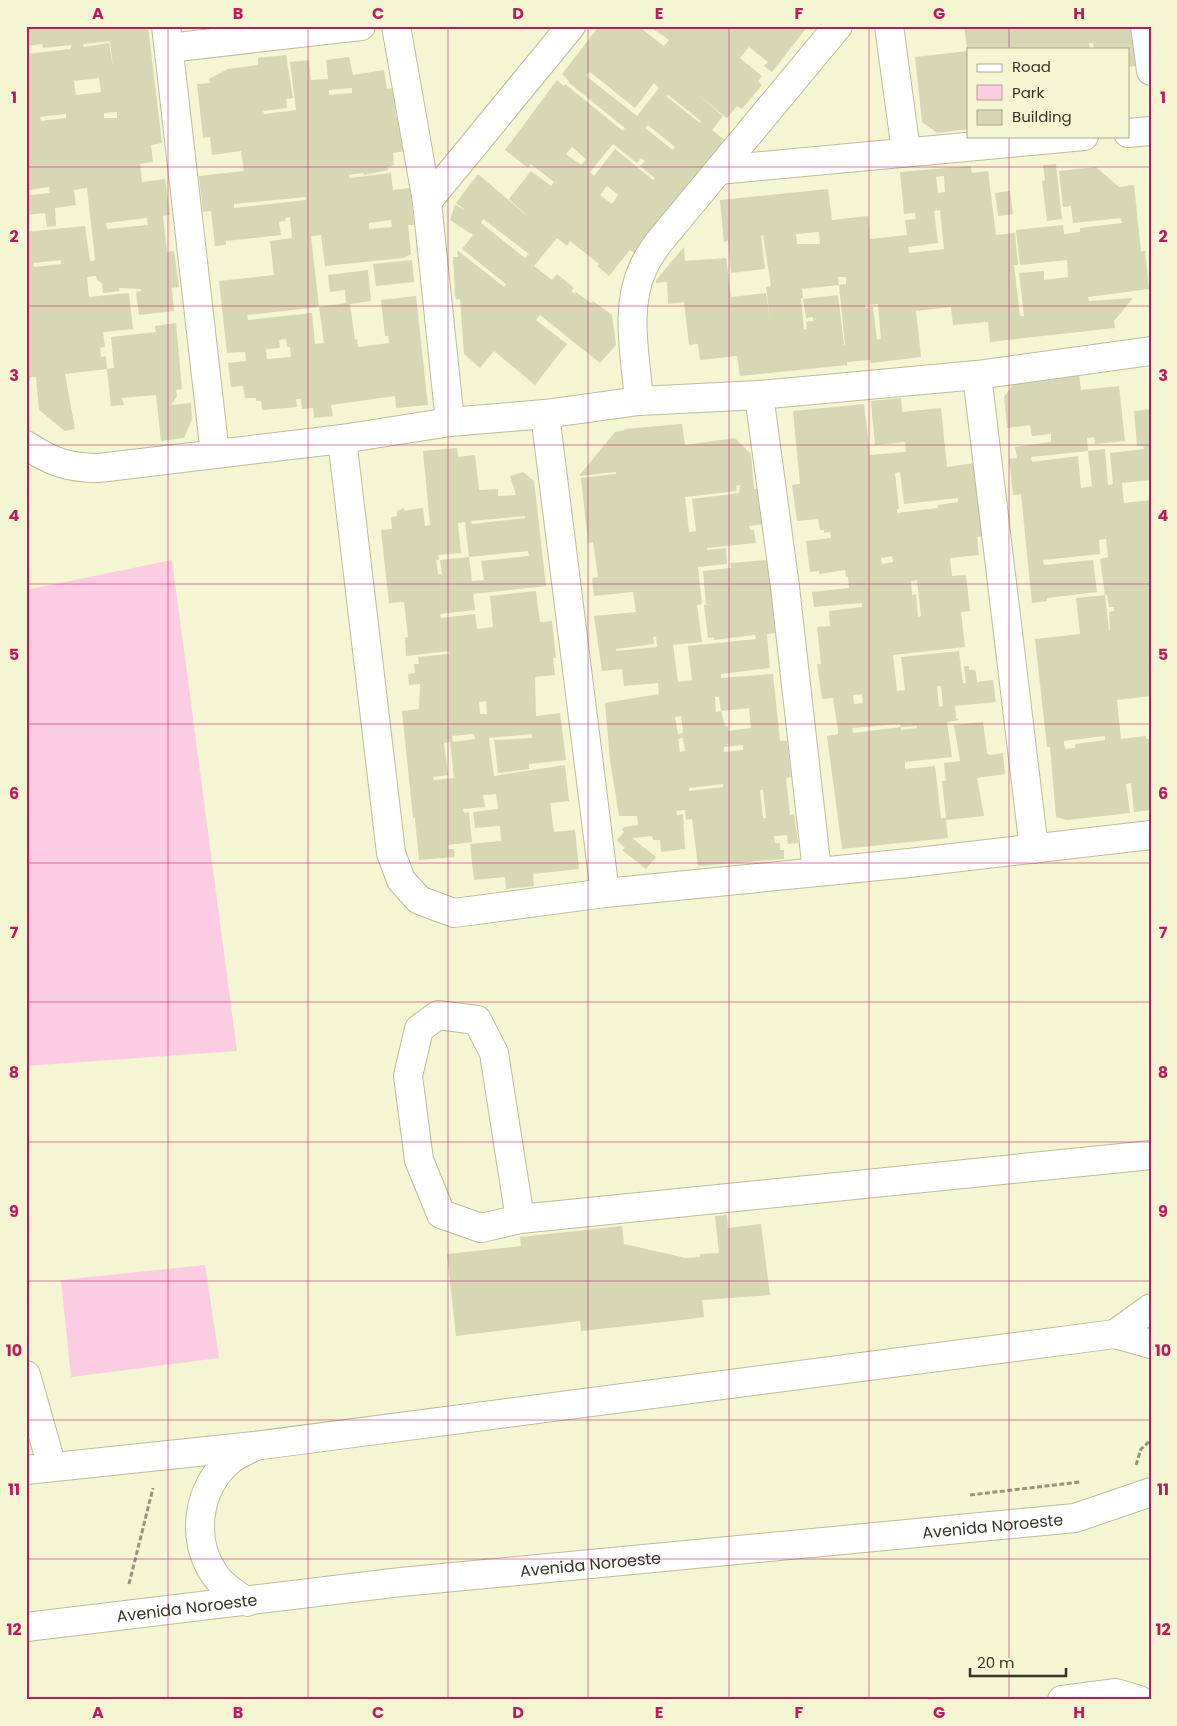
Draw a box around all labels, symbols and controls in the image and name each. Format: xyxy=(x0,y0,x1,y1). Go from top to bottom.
text: A xyxy=(92,2,104,25)
text: B xyxy=(233,2,243,25)
text: C xyxy=(372,2,384,25)
text: D xyxy=(512,2,524,25)
text: E xyxy=(655,2,663,25)
text: F xyxy=(795,2,804,25)
text: G xyxy=(933,2,945,25)
text: H xyxy=(1073,2,1085,25)
legend xyxy=(967,48,1130,138)
text: Road xyxy=(1012,56,1051,77)
text: Park xyxy=(1012,82,1044,103)
text: 1 xyxy=(11,86,17,109)
text: 1 xyxy=(1160,86,1166,109)
text: Building xyxy=(1012,106,1072,127)
text: 2 xyxy=(9,225,19,248)
text: 2 xyxy=(1158,225,1168,248)
text: 3 xyxy=(9,364,19,387)
text: 3 xyxy=(1158,364,1168,387)
text: 4 xyxy=(9,504,20,527)
text: 4 xyxy=(1158,504,1169,527)
text: 5 xyxy=(9,643,19,666)
text: 5 xyxy=(1158,643,1168,666)
text: 6 xyxy=(9,782,19,805)
text: 6 xyxy=(1158,782,1168,805)
text: 7 xyxy=(10,921,19,944)
text: 7 xyxy=(1159,921,1168,944)
text: 8 xyxy=(9,1061,19,1084)
text: 8 xyxy=(1158,1061,1168,1084)
text: 9 xyxy=(9,1200,19,1223)
text: 9 xyxy=(1158,1200,1168,1223)
text: 10 xyxy=(6,1339,22,1362)
text: 10 xyxy=(1155,1339,1171,1362)
text: 11 xyxy=(8,1478,20,1501)
text: 11 xyxy=(1157,1478,1169,1501)
street label: Avenida Noroeste xyxy=(921,1508,1064,1544)
street label: Avenida Noroeste xyxy=(519,1546,662,1583)
street label: Avenida Noroeste xyxy=(115,1588,259,1628)
text: 12 xyxy=(6,1618,22,1641)
text: 12 xyxy=(1155,1618,1171,1641)
scale bar xyxy=(970,1646,1066,1678)
text: 20 m xyxy=(977,1652,1015,1673)
text: A xyxy=(92,1701,104,1724)
text: B xyxy=(233,1701,243,1724)
text: C xyxy=(372,1701,384,1724)
text: D xyxy=(512,1701,524,1724)
text: E xyxy=(655,1701,663,1724)
text: F xyxy=(795,1701,804,1724)
text: G xyxy=(933,1701,945,1724)
text: H xyxy=(1073,1701,1085,1724)

